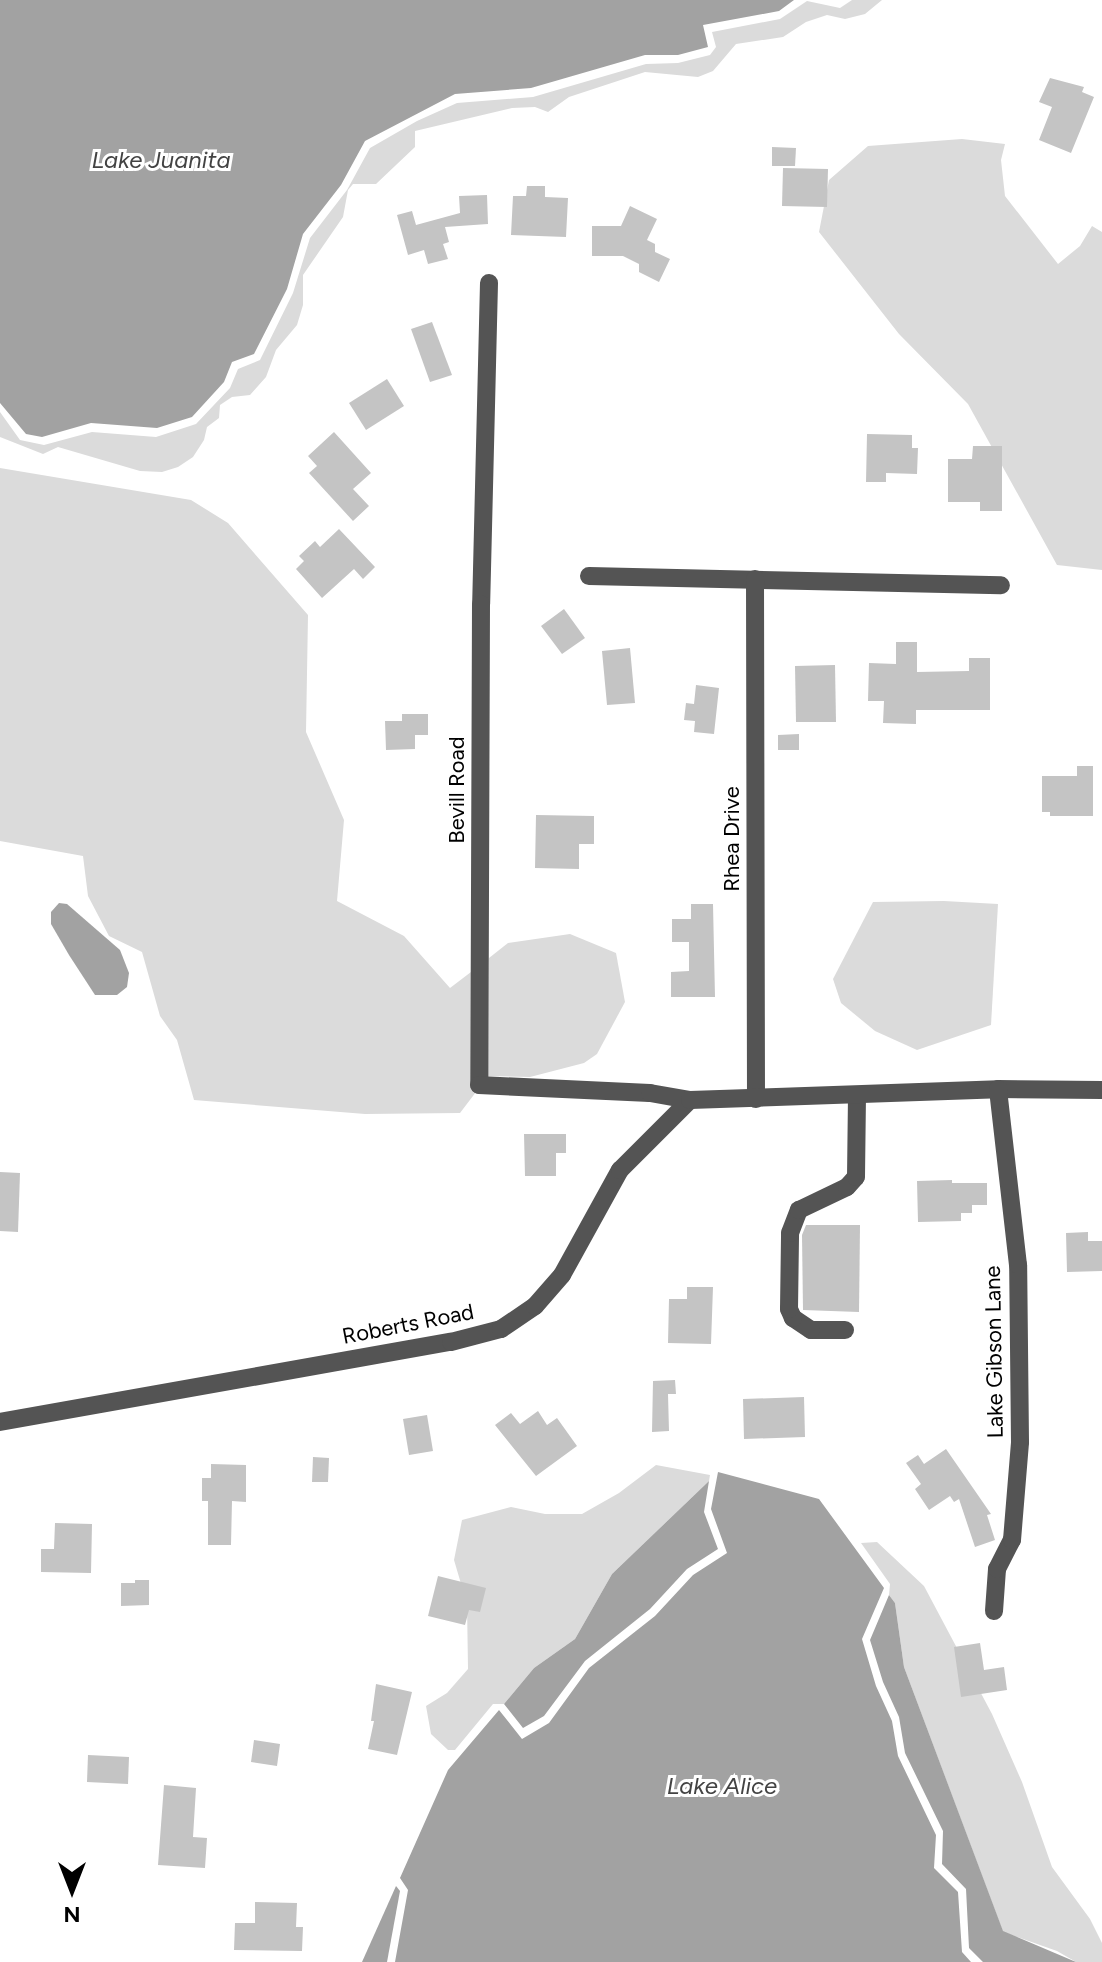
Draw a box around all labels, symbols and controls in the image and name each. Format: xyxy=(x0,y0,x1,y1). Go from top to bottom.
water label: Lake Juanita xyxy=(91,146,231,174)
street label: Bevill Road xyxy=(444,736,470,844)
street label: Rhea Drive xyxy=(719,786,745,892)
street label: Lake Gibson Lane xyxy=(979,1265,1009,1439)
street label: Roberts Road xyxy=(340,1298,476,1350)
water label: Lake Alice xyxy=(667,1772,777,1800)
north arrow xyxy=(32,1850,112,1930)
text: N xyxy=(64,1901,81,1928)

